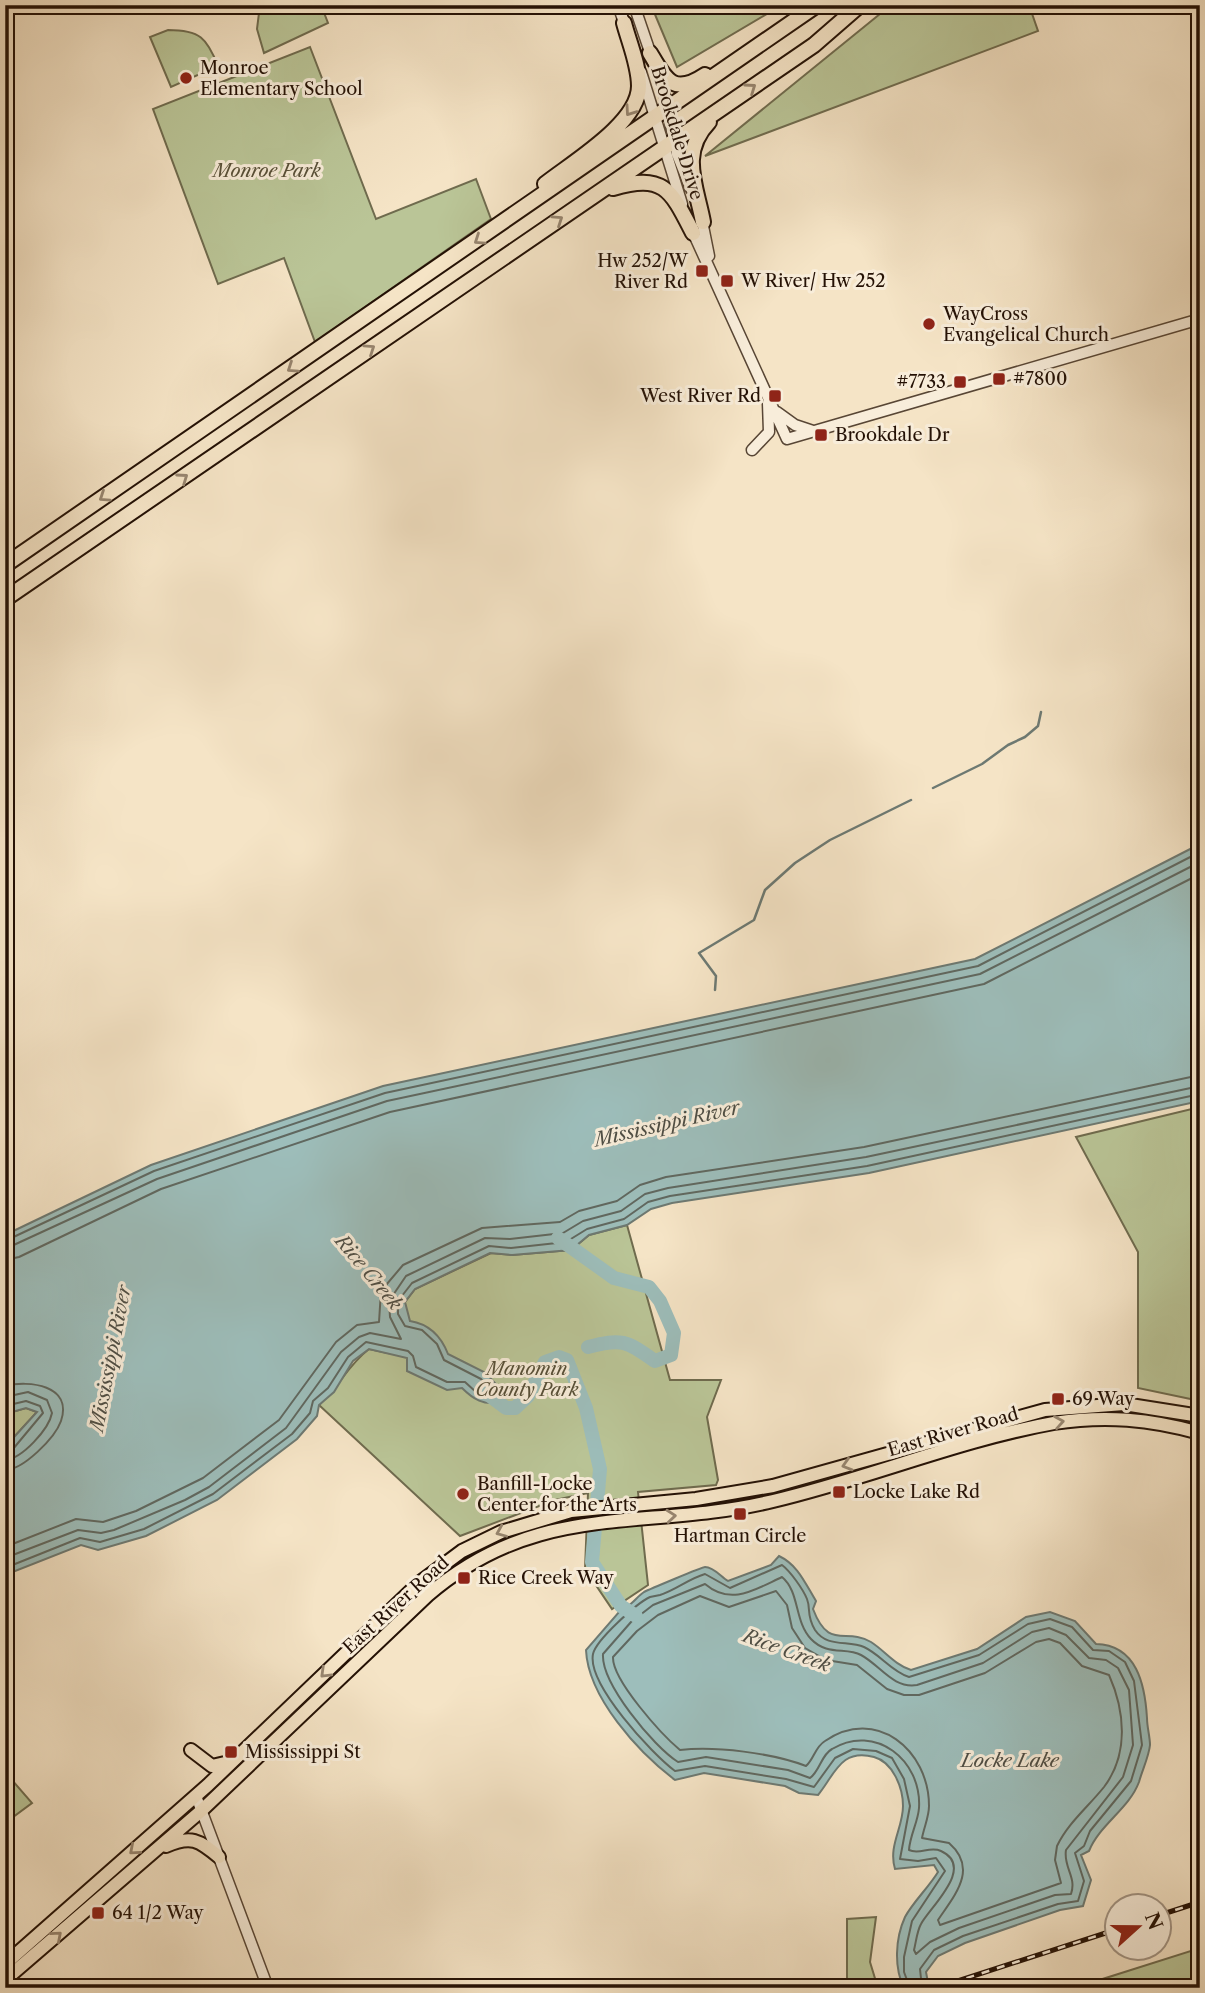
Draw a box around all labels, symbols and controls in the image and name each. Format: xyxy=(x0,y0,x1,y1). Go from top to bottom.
place label: Monroe Elementary School xyxy=(200,57,363,100)
street label: Brookdale Drive xyxy=(646,63,708,203)
marker: Monroe Elementary School xyxy=(178,70,194,86)
one-way arrow xyxy=(743,84,756,96)
one-way arrow xyxy=(626,103,638,116)
park label: Monroe Park xyxy=(211,160,321,182)
one-way arrow xyxy=(550,216,563,228)
one-way arrow xyxy=(474,232,487,244)
place label: Hw 252/W River Rd xyxy=(597,250,689,293)
marker: Hw 252/W River Rd xyxy=(694,263,710,279)
place label: W River/ Hw 252 xyxy=(740,270,886,292)
marker: W River/ Hw 252 xyxy=(719,273,735,289)
place label: WayCross Evangelical Church xyxy=(942,303,1109,346)
marker: WayCross Evangelical Church xyxy=(921,316,937,332)
one-way arrow xyxy=(363,344,376,357)
one-way arrow xyxy=(287,360,300,372)
place label: #7800 xyxy=(1013,368,1067,390)
place label: #7733 xyxy=(896,371,946,393)
marker: #7800 xyxy=(991,371,1007,387)
marker: #7733 xyxy=(952,374,968,390)
place label: West River Rd xyxy=(639,385,761,407)
marker: West River Rd xyxy=(767,388,783,404)
place label: Brookdale Dr xyxy=(835,424,950,446)
marker: Brookdale Dr xyxy=(813,427,829,443)
one-way arrow xyxy=(175,474,188,486)
one-way arrow xyxy=(99,489,112,501)
water label: Mississippi River xyxy=(590,1095,743,1152)
water label: Rice Creek xyxy=(329,1228,407,1315)
water label: Mississippi River xyxy=(85,1282,136,1435)
park label: Manomin County Park xyxy=(475,1358,579,1401)
place label: 69 Way xyxy=(1072,1388,1135,1410)
marker: 69 Way xyxy=(1050,1391,1066,1407)
street label: East River Road xyxy=(885,1403,1021,1461)
one-way arrow xyxy=(1053,1415,1065,1430)
one-way arrow xyxy=(841,1456,853,1471)
place label: Banfill-Locke Center for the Arts xyxy=(477,1473,637,1516)
place label: Locke Lake Rd xyxy=(853,1481,980,1503)
marker: Locke Lake Rd xyxy=(831,1484,847,1500)
marker: Banfill-Locke Center for the Arts xyxy=(455,1486,471,1502)
marker: Hartman Circle xyxy=(732,1506,748,1522)
one-way arrow xyxy=(666,1509,677,1524)
one-way arrow xyxy=(496,1524,508,1538)
place label: Hartman Circle xyxy=(674,1525,806,1547)
street label: East River Road xyxy=(338,1552,454,1658)
place label: Rice Creek Way xyxy=(478,1567,615,1589)
marker: Rice Creek Way xyxy=(456,1570,472,1586)
water label: Rice Creek xyxy=(738,1623,834,1677)
one-way arrow xyxy=(320,1665,333,1678)
place label: Mississippi St xyxy=(245,1741,361,1763)
marker: Mississippi St xyxy=(223,1744,239,1760)
water label: Locke Lake xyxy=(959,1749,1060,1772)
one-way arrow xyxy=(130,1842,143,1854)
north arrow xyxy=(1104,1892,1174,1962)
place label: 64 1/2 Way xyxy=(112,1902,204,1924)
marker: 64 1/2 Way xyxy=(90,1905,106,1921)
text: N xyxy=(1140,1909,1167,1933)
one-way arrow xyxy=(49,1932,62,1944)

